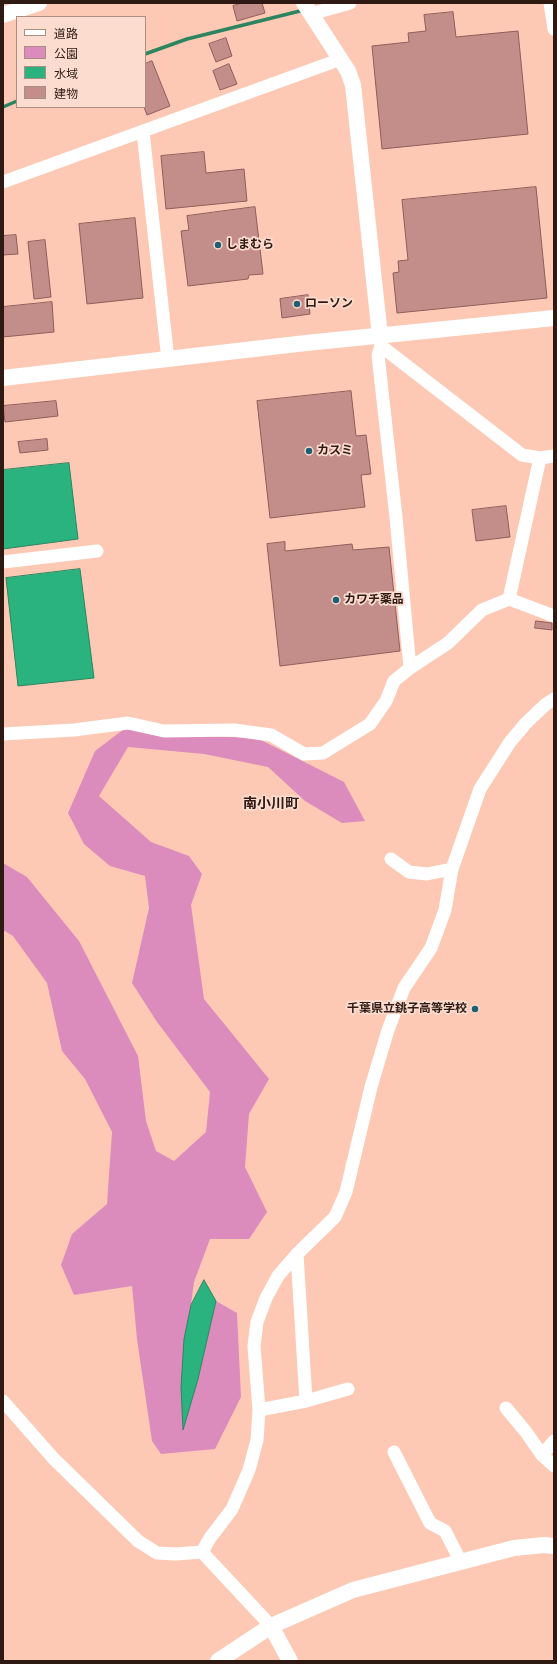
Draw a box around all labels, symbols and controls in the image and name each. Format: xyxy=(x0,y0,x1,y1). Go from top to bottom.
legend xyxy=(16,16,146,108)
text: 道路 xyxy=(54,27,78,41)
text: 公園 xyxy=(54,47,78,61)
text: 水域 xyxy=(54,67,78,81)
text: 建物 xyxy=(54,87,78,101)
place label: しまむら xyxy=(226,238,274,252)
marker: しまむら xyxy=(213,240,223,250)
place label: ローソン xyxy=(305,297,353,311)
marker: ローソン xyxy=(292,299,302,309)
place label: カスミ xyxy=(317,444,353,458)
marker: カスミ xyxy=(304,446,314,456)
place label: カワチ薬品 xyxy=(344,593,404,607)
marker: カワチ薬品 xyxy=(331,595,341,605)
district label: 南小川町 xyxy=(243,796,299,812)
place label: 千葉県立銚子高等学校 xyxy=(347,1002,467,1016)
marker: 千葉県立銚子高等学校 xyxy=(470,1004,480,1014)

